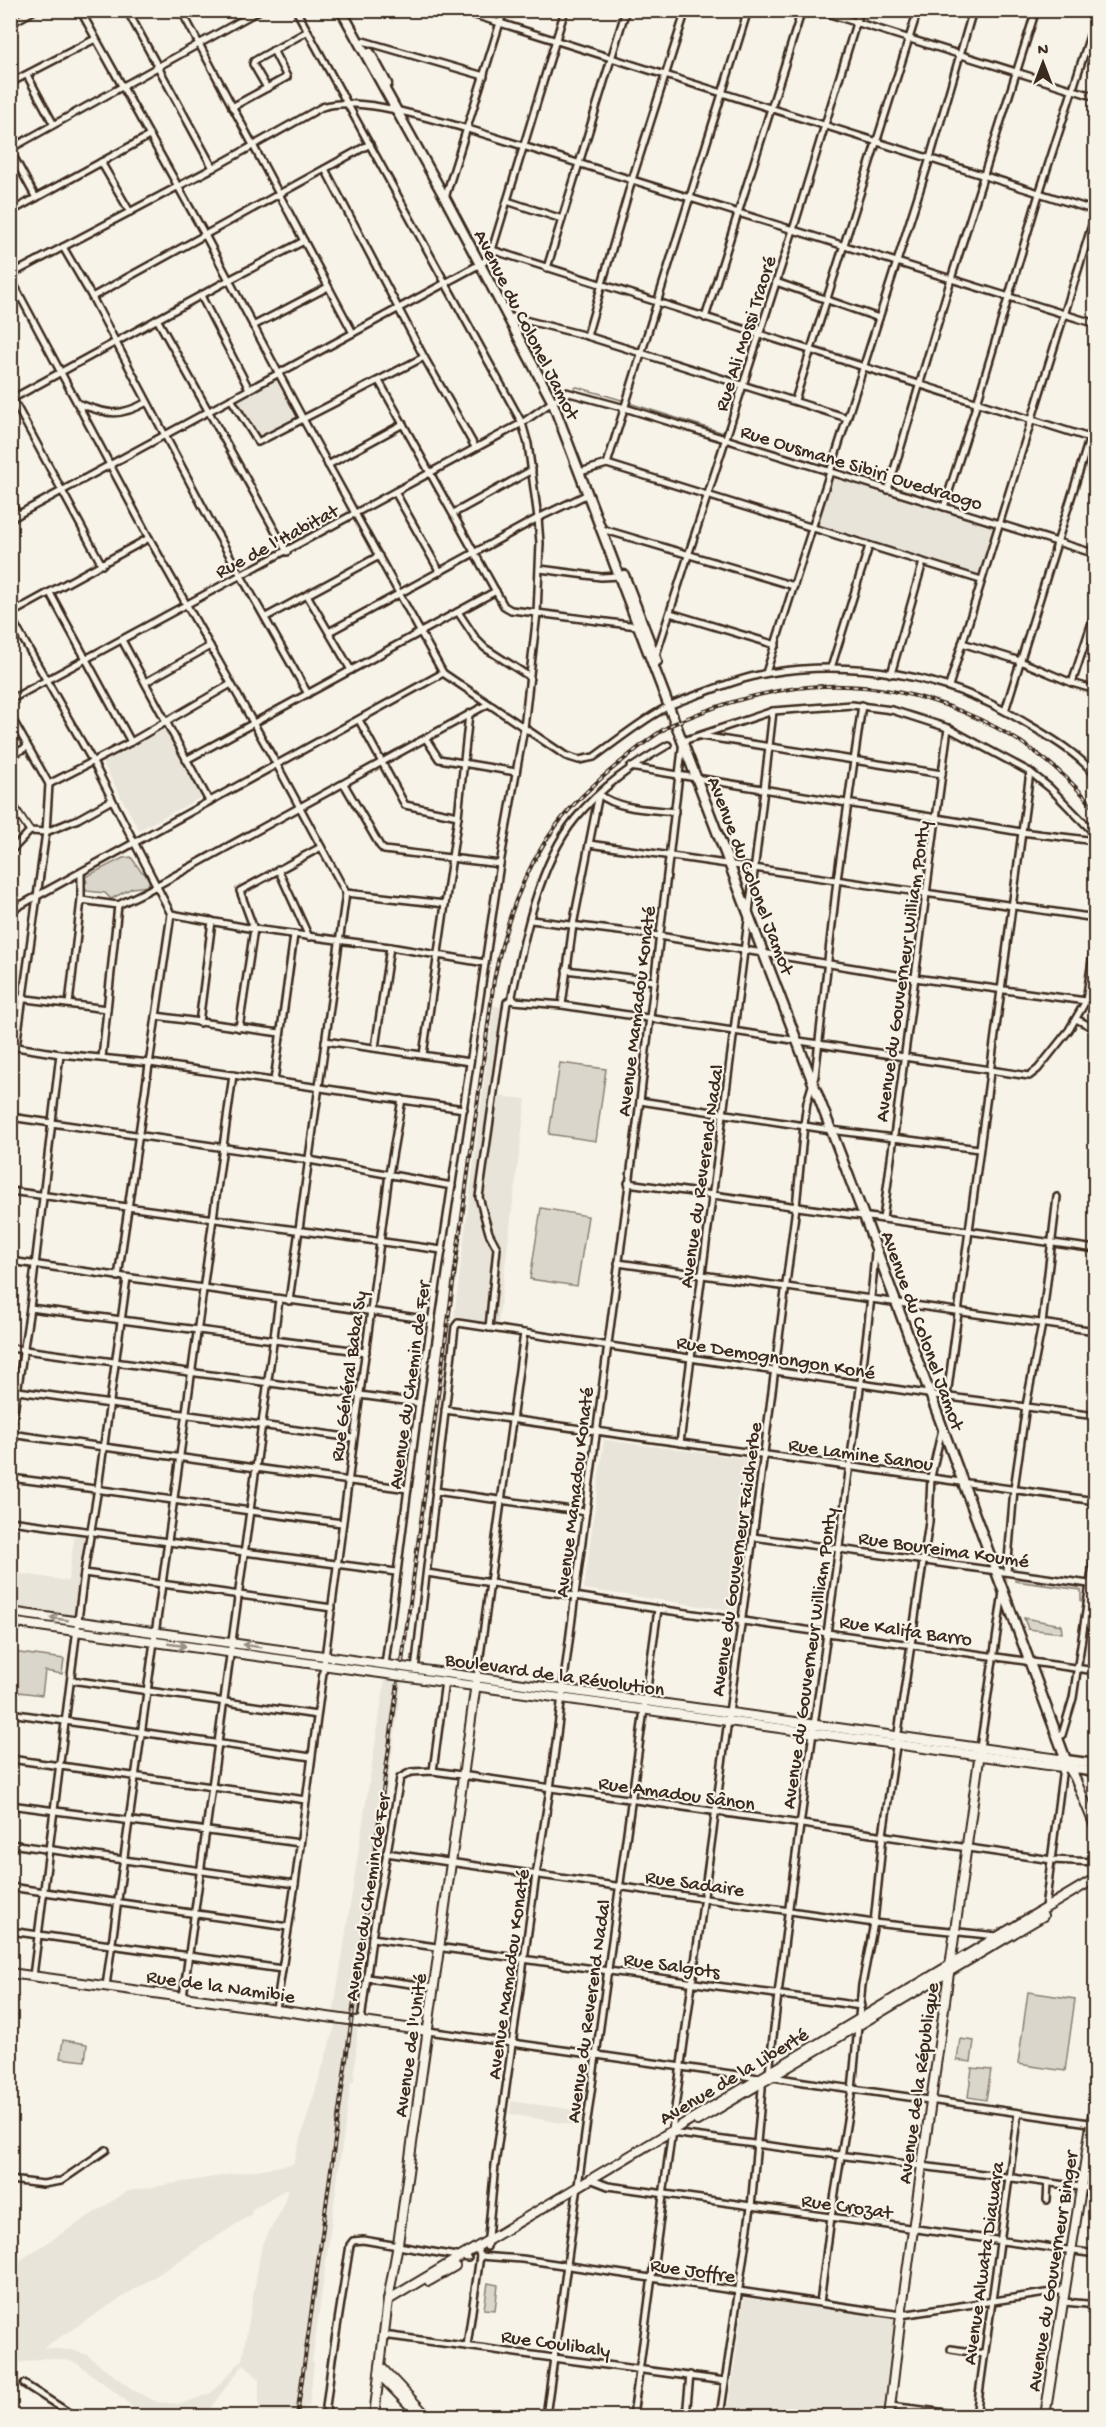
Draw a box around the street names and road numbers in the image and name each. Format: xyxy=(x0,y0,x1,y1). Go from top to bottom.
street label: Avenue du Colonel Jamot xyxy=(467,227,584,426)
street label: Rue Ali Mossi Traoré xyxy=(711,253,783,415)
street label: Rue Ousmane Sibiri Ouedraogo xyxy=(737,422,985,517)
street label: Rue de l'Habitat xyxy=(212,500,345,585)
street label: Avenue du Colonel Jamot xyxy=(700,774,798,980)
street label: Avenue du Gouverneur William Ponty xyxy=(872,819,937,1124)
street label: Avenue Mamadou Konaté xyxy=(614,904,663,1118)
street label: Avenue du Reverend Nadal xyxy=(676,1063,731,1290)
street label: Avenue du Colonel Jamot xyxy=(874,1229,968,1436)
street label: Avenue du Chemin de Fer xyxy=(385,1278,438,1491)
street label: Rue Général Baba Sy xyxy=(327,1290,374,1463)
street label: Rue Demognongon Koné xyxy=(674,1332,877,1387)
street label: Avenue Mamadou Konaté xyxy=(552,1385,601,1599)
street label: Avenue du Gouverneur Faidherbe xyxy=(708,1420,769,1698)
street label: Rue Lamine Sanou xyxy=(787,1435,935,1478)
street label: Avenue du Gouverneur William Ponty xyxy=(779,1506,844,1811)
street label: Rue Boureima Koumé xyxy=(857,1528,1031,1575)
street label: Rue Kalifa Barro xyxy=(838,1612,973,1653)
street label: Boulevard de la Révolution xyxy=(442,1650,666,1703)
street label: Rue Amadou Sânon xyxy=(597,1773,757,1818)
street label: Avenue du Chemin de Fer xyxy=(342,1790,398,2003)
street label: Avenue Mamadou Konaté xyxy=(484,1867,537,2081)
street label: Rue Sadaire xyxy=(643,1867,746,1904)
street label: Avenue du Reverend Nadal xyxy=(563,1898,618,2125)
street label: Rue Salgots xyxy=(622,1949,722,1986)
street label: Rue de la Namibie xyxy=(145,1967,297,2010)
street label: Avenue de l'Unité xyxy=(391,1971,434,2119)
street label: Avenue de la République xyxy=(895,1981,946,2186)
street label: Avenue de la Liberté xyxy=(656,2024,814,2132)
street label: Avenue du Gouverneur Binger xyxy=(1024,2148,1085,2393)
street label: Avenue Alwata Diawara xyxy=(960,2160,1011,2367)
street label: Rue Crozat xyxy=(800,2191,895,2226)
street label: Rue Joffre xyxy=(649,2255,737,2290)
street label: Rue Coulibaly xyxy=(499,2326,612,2365)

